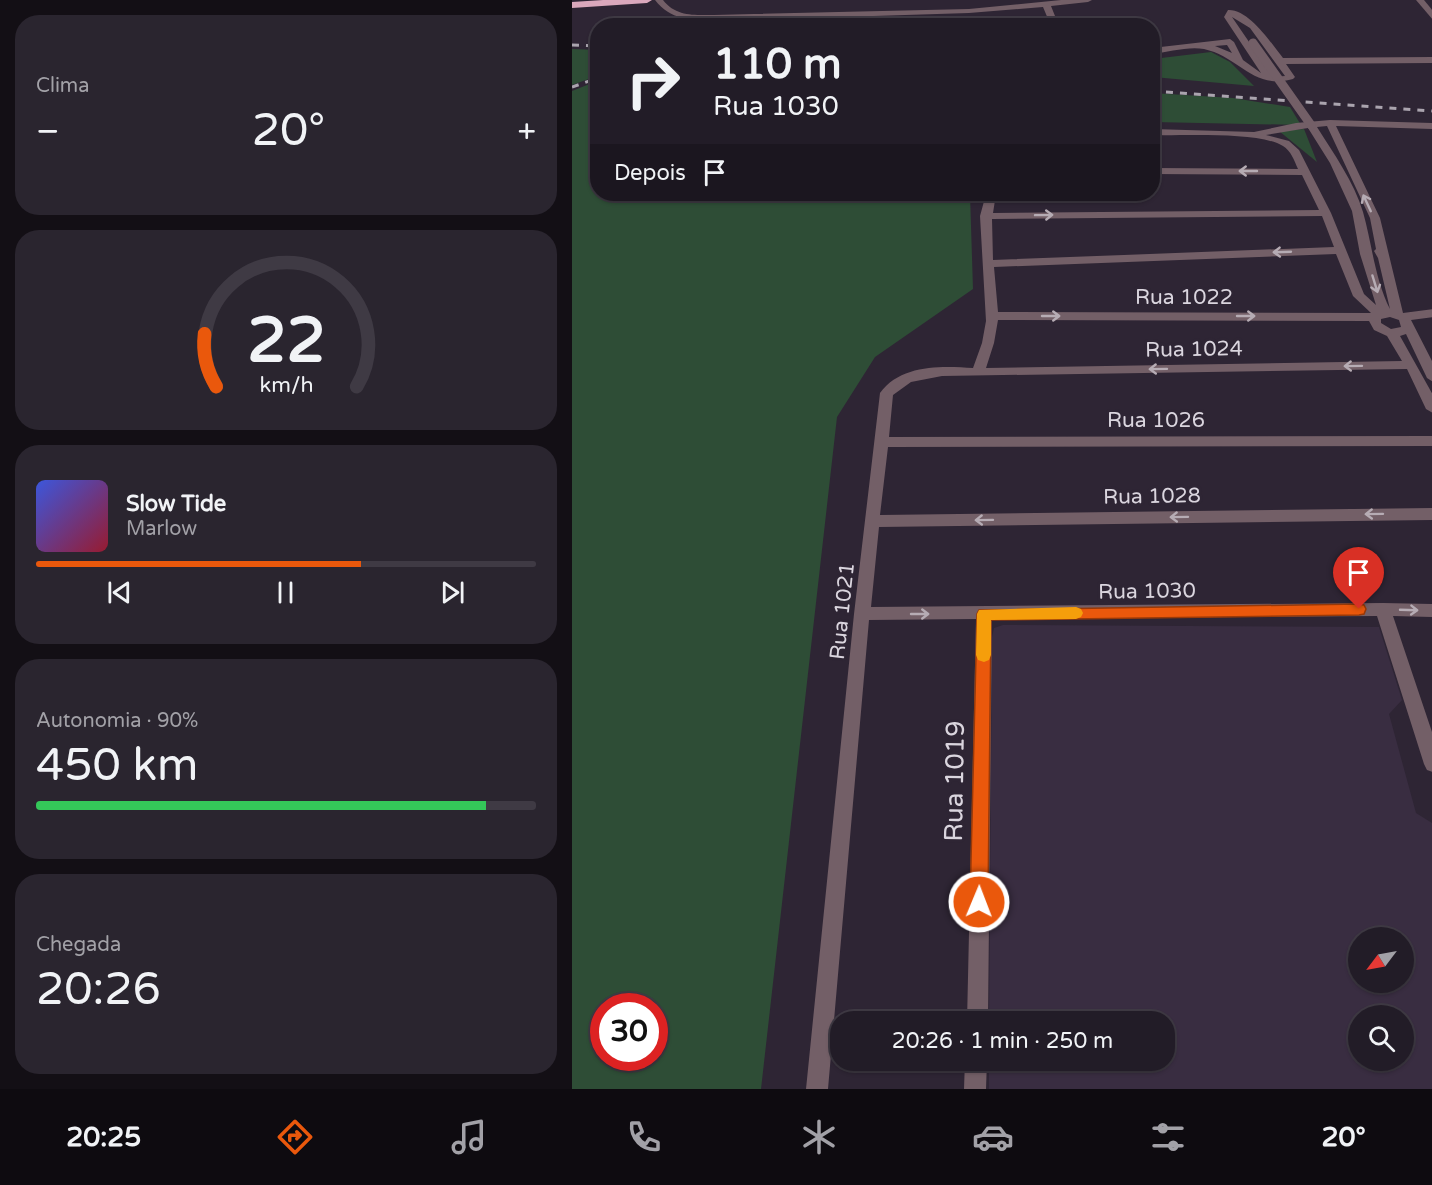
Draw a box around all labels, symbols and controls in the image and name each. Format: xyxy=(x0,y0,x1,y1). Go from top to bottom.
text: 110 m xyxy=(713,39,842,90)
icon: right xyxy=(614,42,692,120)
text: Clima xyxy=(36,74,89,98)
text: Rua 1030 xyxy=(713,90,839,123)
text: 20° xyxy=(252,104,325,158)
text: − xyxy=(36,112,60,151)
text: + xyxy=(517,112,536,151)
icon: arrive xyxy=(698,156,731,189)
text: Depois xyxy=(614,160,686,186)
one-way arrow xyxy=(1238,165,1258,177)
one-way arrow xyxy=(1361,194,1373,212)
one-way arrow xyxy=(1033,209,1053,221)
one-way arrow xyxy=(1273,247,1293,258)
one-way arrow xyxy=(1371,274,1382,293)
street label: Rua 1022 xyxy=(1135,285,1233,310)
text: 22 xyxy=(247,304,325,379)
one-way arrow xyxy=(1040,310,1060,322)
one-way arrow xyxy=(1235,310,1255,322)
street label: Rua 1024 xyxy=(1145,336,1243,363)
one-way arrow xyxy=(1343,360,1363,372)
one-way arrow xyxy=(1148,363,1168,375)
text: km/h xyxy=(259,372,313,398)
street label: Rua 1026 xyxy=(1107,408,1205,433)
street label: Rua 1028 xyxy=(1103,483,1201,510)
text: Slow Tide xyxy=(126,491,226,517)
one-way arrow xyxy=(1365,509,1385,520)
one-way arrow xyxy=(1170,511,1190,523)
one-way arrow xyxy=(975,514,995,525)
text: Marlow xyxy=(126,517,197,541)
pin xyxy=(1333,547,1384,609)
icon: arrive xyxy=(1342,556,1375,589)
street label: Rua 1021 xyxy=(825,561,860,661)
icon: previous xyxy=(103,576,136,609)
icon: pause xyxy=(269,576,302,609)
icon: next xyxy=(436,576,469,609)
street label: Rua 1030 xyxy=(1098,578,1196,605)
one-way arrow xyxy=(1399,605,1419,616)
one-way arrow xyxy=(910,608,930,620)
text: Autonomia · 90% xyxy=(36,709,198,733)
street label: Rua 1019 xyxy=(938,720,971,842)
text: 450 km xyxy=(36,739,198,793)
position arrow xyxy=(947,870,1011,934)
north arrow xyxy=(1348,927,1414,993)
map controls xyxy=(1348,927,1414,1071)
text: Chegada xyxy=(36,933,121,957)
text: 20:26 xyxy=(36,963,161,1017)
speed limit sign: 30 xyxy=(590,993,668,1071)
button: search xyxy=(1348,1005,1414,1071)
text: 20:26 · 1 min · 250 m xyxy=(892,1028,1113,1054)
icon: directions xyxy=(274,1116,316,1158)
icon: music xyxy=(448,1116,490,1158)
icon: phone xyxy=(623,1116,665,1158)
icon: climate xyxy=(798,1116,840,1158)
icon: car xyxy=(972,1116,1014,1158)
icon: filters xyxy=(1147,1116,1189,1158)
text: 20:25 xyxy=(66,1121,141,1154)
text: 20° xyxy=(1322,1121,1366,1154)

